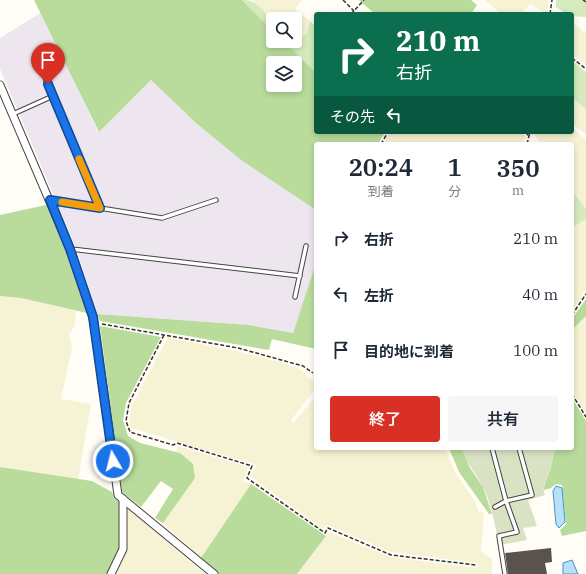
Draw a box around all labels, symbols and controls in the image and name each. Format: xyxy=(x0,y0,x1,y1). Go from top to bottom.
map controls xyxy=(266,12,302,92)
button: search xyxy=(266,12,302,48)
text: 210 m xyxy=(396,22,480,59)
icon: right xyxy=(330,28,382,80)
pin xyxy=(31,43,65,84)
icon: arrive xyxy=(37,49,59,71)
button: layers xyxy=(266,56,302,92)
text: 右折 xyxy=(396,61,432,84)
icon: left xyxy=(383,104,405,126)
text: その先 xyxy=(330,107,375,126)
text: 20:24 xyxy=(348,151,413,183)
text: 1 xyxy=(448,151,462,183)
text: 350 xyxy=(496,152,540,184)
text: m xyxy=(512,182,524,199)
text: 到着 xyxy=(368,183,394,200)
text: 分 xyxy=(448,183,461,200)
icon: right xyxy=(330,227,352,249)
text: 210 m xyxy=(513,229,558,248)
text: 右折 xyxy=(364,230,394,249)
icon: left xyxy=(330,283,352,305)
text: 40 m xyxy=(522,285,558,304)
text: 左折 xyxy=(364,286,394,305)
icon: arrive xyxy=(330,339,352,361)
text: 100 m xyxy=(513,341,558,360)
text: 目的地に到着 xyxy=(364,342,454,361)
button: 終了 xyxy=(330,396,440,442)
button: 共有 xyxy=(448,396,558,442)
position arrow xyxy=(92,440,134,482)

